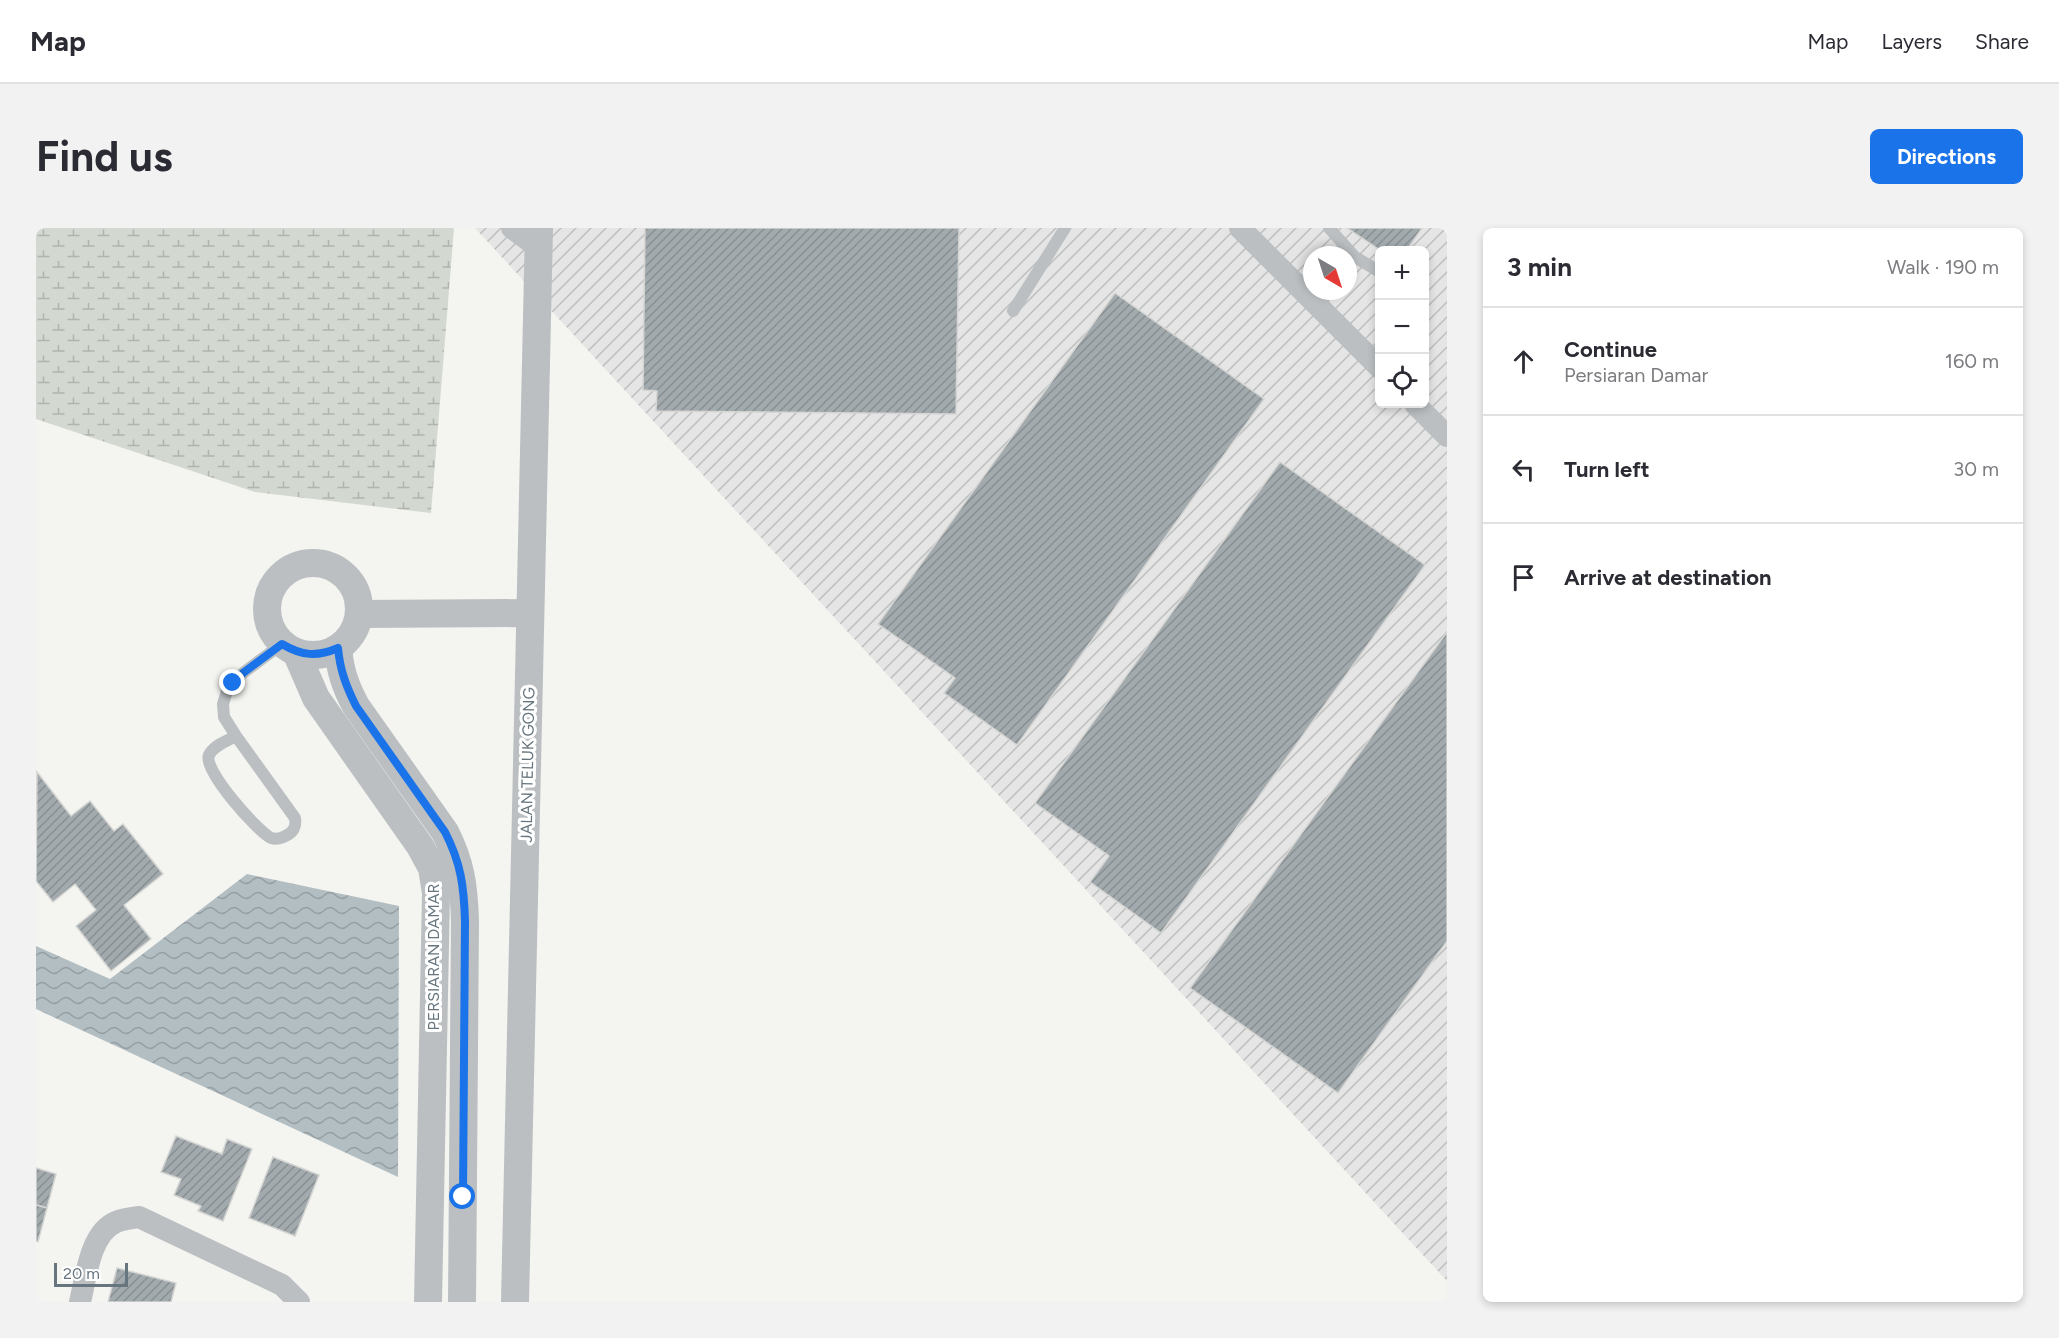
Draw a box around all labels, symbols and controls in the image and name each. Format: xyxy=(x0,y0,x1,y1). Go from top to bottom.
text: Map xyxy=(30,24,86,58)
text: Map xyxy=(1808,29,1848,54)
text: Layers xyxy=(1881,29,1942,54)
text: Share xyxy=(1975,29,2029,54)
button: Directions xyxy=(1870,129,2023,184)
text: Find us xyxy=(36,131,173,182)
north arrow xyxy=(1303,246,1357,300)
map controls xyxy=(1375,246,1429,408)
button: + xyxy=(1375,246,1429,300)
text: 3 min xyxy=(1507,251,1572,283)
text: Walk · 190 m xyxy=(1887,255,1999,279)
button: − xyxy=(1375,300,1429,354)
text: Continue xyxy=(1564,336,1657,363)
icon: ahead xyxy=(1507,345,1540,378)
text: 160 m xyxy=(1945,349,1999,373)
button: locate xyxy=(1375,354,1429,408)
text: Persiaran Damar xyxy=(1564,363,1708,387)
icon: left xyxy=(1507,453,1540,486)
text: Turn left xyxy=(1564,456,1650,483)
text: 30 m xyxy=(1953,457,1999,481)
icon: arrive xyxy=(1507,561,1540,594)
text: Arrive at destination xyxy=(1564,564,1772,591)
route end xyxy=(219,669,245,695)
street label: JALAN TELUK GONG xyxy=(517,687,538,843)
street label: PERSIARAN DAMAR xyxy=(424,883,443,1031)
route start xyxy=(449,1183,475,1209)
scale bar xyxy=(54,1260,128,1288)
text: 20 m xyxy=(63,1264,100,1283)

